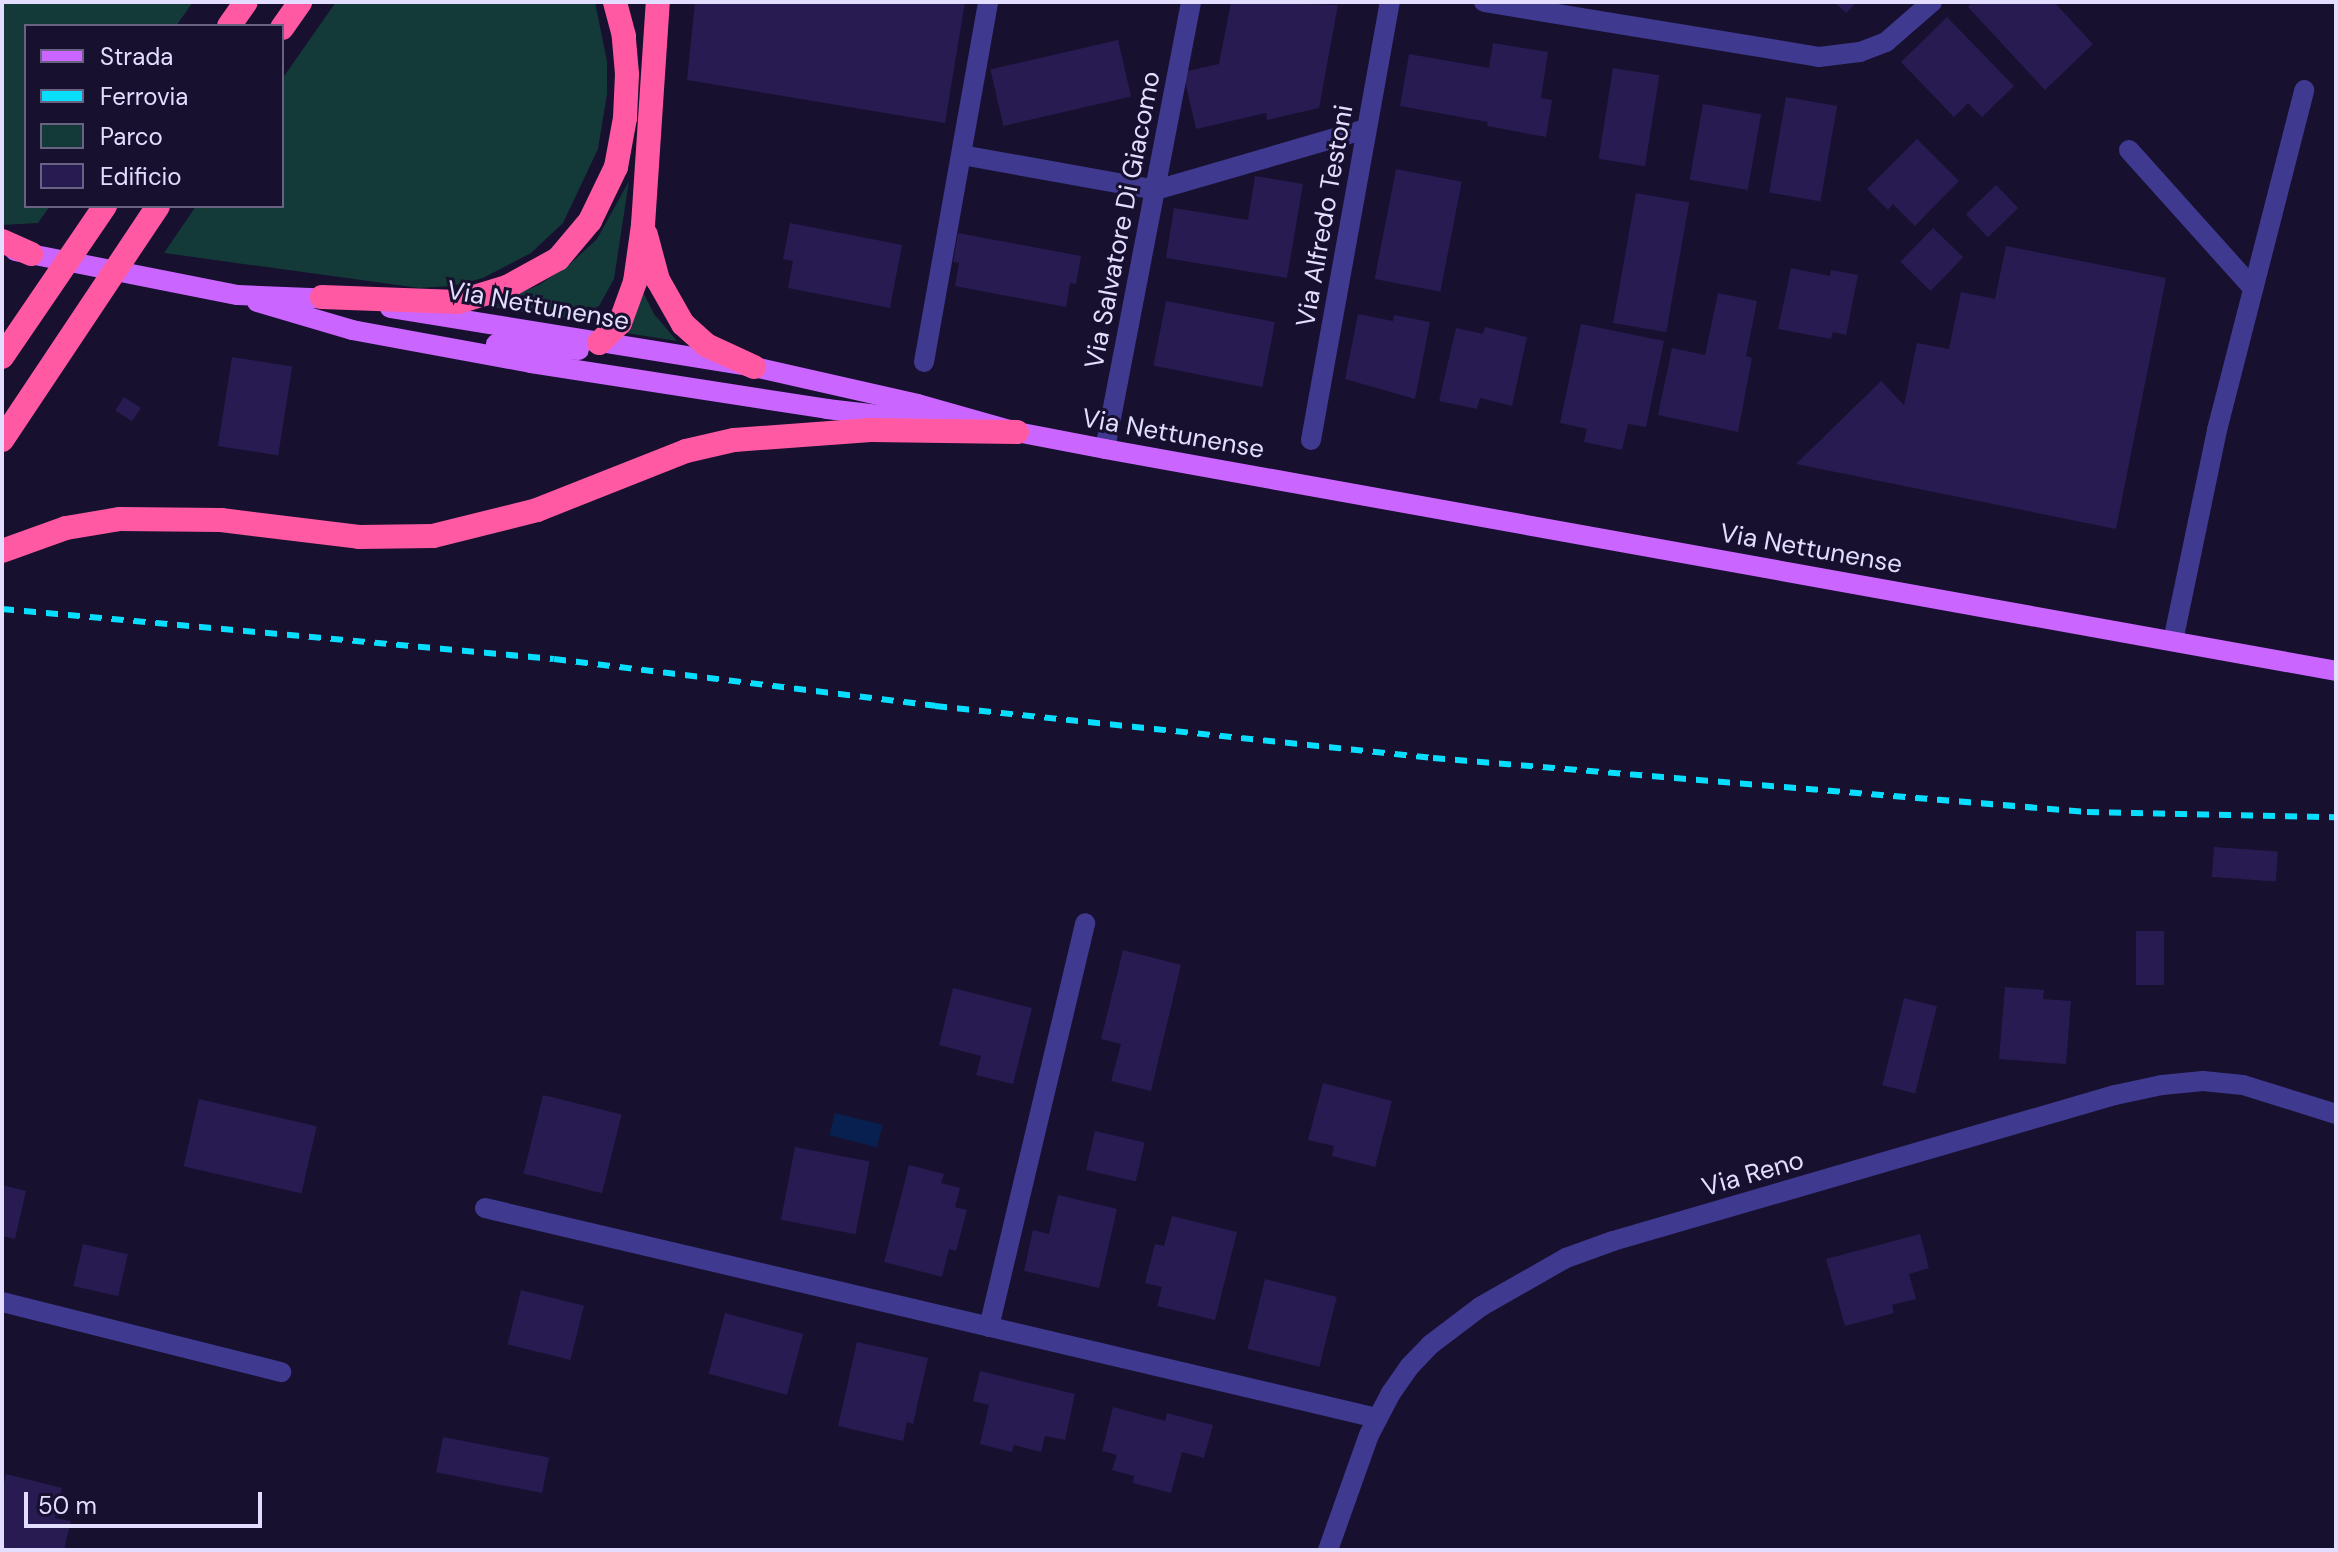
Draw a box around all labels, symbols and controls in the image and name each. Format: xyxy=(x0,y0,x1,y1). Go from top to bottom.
legend xyxy=(24,24,284,208)
text: Strada xyxy=(100,41,173,72)
street label: Via Salvatore Di Giacomo xyxy=(1079,68,1167,372)
text: Ferrovia xyxy=(100,81,188,112)
street label: Via Alfredo Testoni xyxy=(1290,102,1360,330)
text: Parco xyxy=(100,121,163,152)
text: Edificio xyxy=(100,161,182,192)
street label: Via Nettunense xyxy=(444,275,632,337)
street label: Via Nettunense xyxy=(1079,403,1267,465)
street label: Via Nettunense xyxy=(1717,518,1905,580)
street label: Via Reno xyxy=(1698,1145,1808,1203)
scale bar xyxy=(28,1476,266,1526)
text: 50 m xyxy=(38,1490,97,1521)

